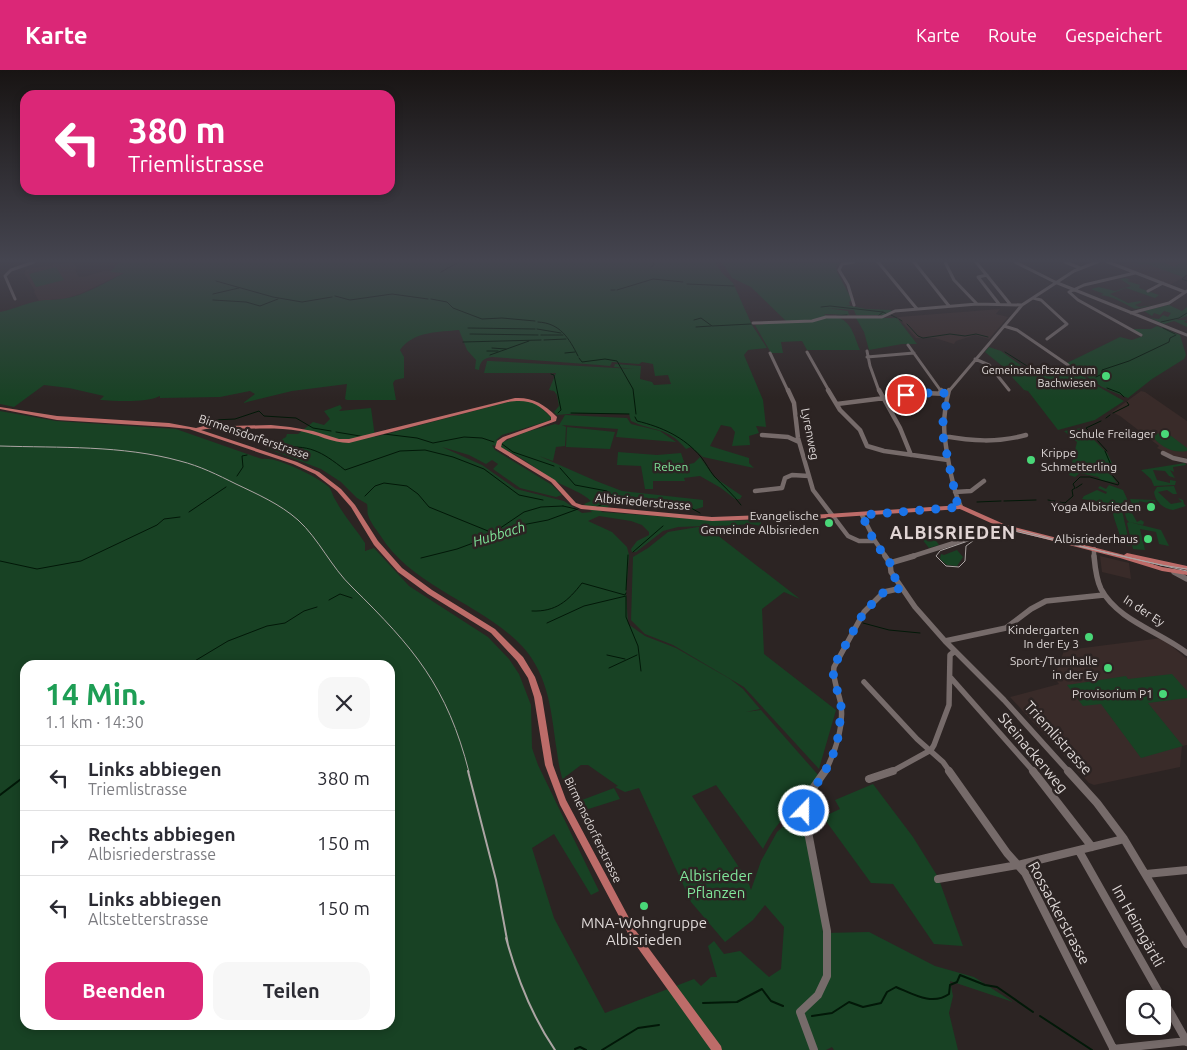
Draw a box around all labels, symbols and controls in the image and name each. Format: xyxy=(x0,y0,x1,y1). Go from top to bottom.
text: Karte xyxy=(25,22,87,49)
text: Karte xyxy=(916,25,960,45)
text: Route xyxy=(988,25,1037,45)
text: Gespeichert xyxy=(1065,25,1162,45)
icon: left xyxy=(45,110,110,175)
text: 380 m xyxy=(128,110,226,150)
text: Triemlistrasse xyxy=(128,151,264,176)
place label: Gemeinschaftszentrum Bachwiesen xyxy=(981,364,1096,389)
marker: Gemeinschaftszentrum Bachwiesen xyxy=(1100,370,1112,382)
pin xyxy=(885,374,927,416)
icon: arrive xyxy=(892,381,920,409)
street label: Lyrenweg xyxy=(799,407,822,461)
street label: Birmensdorferstrasse xyxy=(197,411,311,462)
place label: Schule Freilager xyxy=(1069,427,1155,440)
marker: Schule Freilager xyxy=(1159,428,1171,440)
place label: Krippe Schmetterling xyxy=(1041,446,1117,473)
marker: Krippe Schmetterling xyxy=(1025,454,1037,466)
park label: Reben xyxy=(654,460,688,473)
street label: Albisriederstrasse xyxy=(595,491,691,512)
place label: Yoga Albisrieden xyxy=(1051,500,1141,513)
marker: Yoga Albisrieden xyxy=(1145,501,1157,513)
place label: Evangelische Gemeinde Albisrieden xyxy=(701,509,819,536)
marker: Evangelische Gemeinde Albisrieden xyxy=(823,517,835,529)
water label: Hubbach xyxy=(471,518,527,550)
district label: ALBISRIEDEN xyxy=(890,522,1016,542)
place label: Albisriederhaus xyxy=(1055,532,1138,545)
marker: Albisriederhaus xyxy=(1142,533,1154,545)
street label: In der Ey xyxy=(1121,593,1167,629)
place label: Kindergarten In der Ey 3 xyxy=(1008,623,1079,650)
marker: Kindergarten In der Ey 3 xyxy=(1083,631,1095,643)
place label: Sport-/Turnhalle in der Ey xyxy=(1010,654,1098,681)
marker: Sport-/Turnhalle in der Ey xyxy=(1102,662,1114,674)
text: 14 Min. xyxy=(45,677,146,711)
button: close xyxy=(318,677,370,729)
place label: Provisorium P1 xyxy=(1072,687,1153,700)
marker: Provisorium P1 xyxy=(1157,688,1169,700)
street label: Triemlistrasse xyxy=(1021,697,1096,778)
street label: Steinackerweg xyxy=(995,709,1072,796)
text: 1.1 km · 14:30 xyxy=(45,713,144,731)
text: Links abbiegen xyxy=(88,758,222,780)
icon: left xyxy=(45,764,73,792)
text: 380 m xyxy=(317,767,370,789)
street label: Birmensdorferstrasse xyxy=(562,775,625,885)
text: Triemlistrasse xyxy=(88,780,187,798)
position arrow xyxy=(777,784,829,836)
text: Rechts abbiegen xyxy=(88,823,236,845)
icon: right xyxy=(45,829,73,857)
text: 150 m xyxy=(317,832,370,854)
text: Albisriederstrasse xyxy=(88,845,216,863)
street label: Rossackerstrasse xyxy=(1025,858,1094,967)
park label: Albisrieder Pflanzen xyxy=(680,867,753,901)
street label: Im Heimgärtli xyxy=(1109,882,1168,970)
text: Links abbiegen xyxy=(88,888,222,910)
icon: left xyxy=(45,894,73,922)
text: 150 m xyxy=(317,897,370,919)
marker: MNA-Wohngruppe Albisrieden xyxy=(638,900,650,912)
text: Altstetterstrasse xyxy=(88,910,209,928)
place label: MNA-Wohngruppe Albisrieden xyxy=(581,914,707,948)
button: Beenden xyxy=(45,962,203,1020)
button: Teilen xyxy=(213,962,370,1020)
map controls xyxy=(1126,990,1171,1035)
button: search xyxy=(1126,990,1171,1035)

